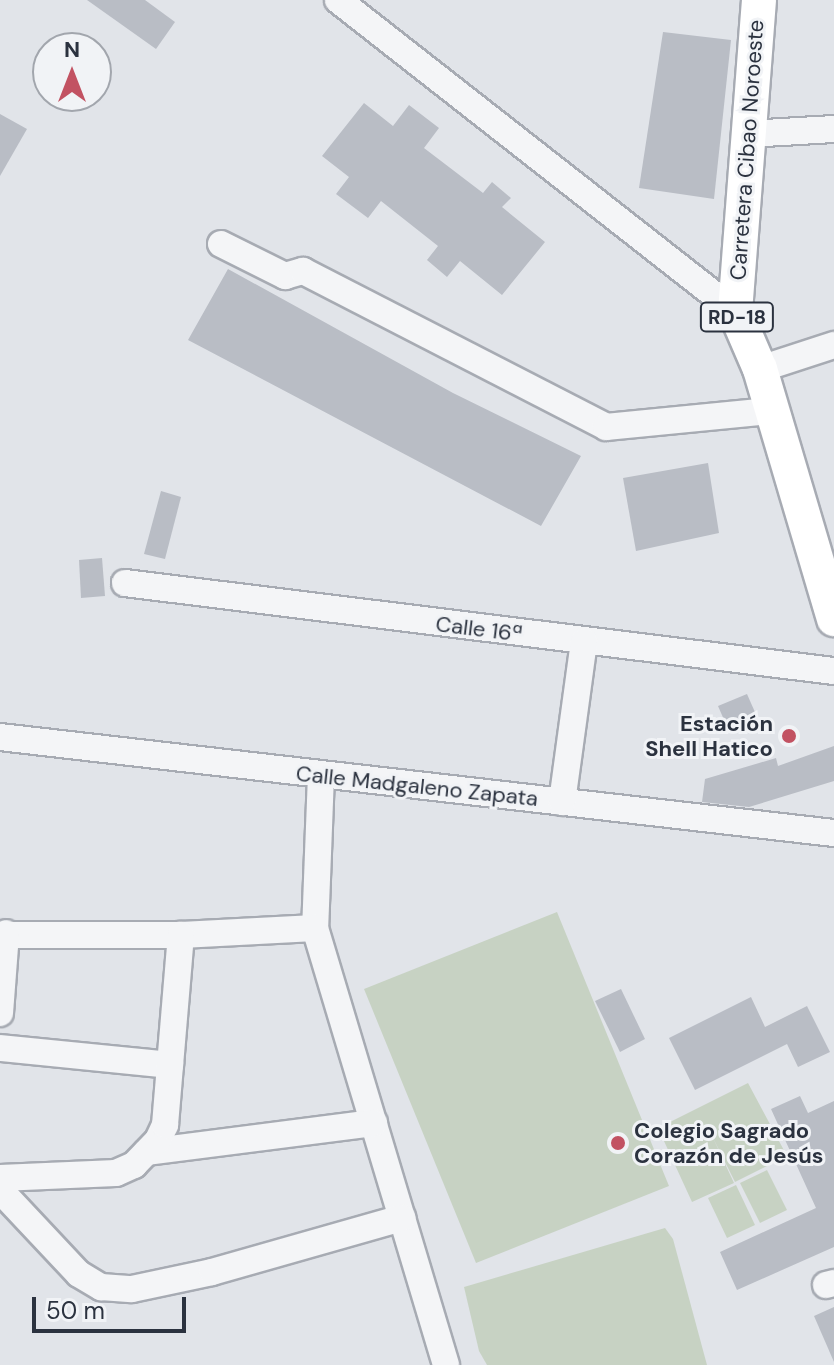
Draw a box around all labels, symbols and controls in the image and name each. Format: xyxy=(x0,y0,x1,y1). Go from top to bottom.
street label: Carretera Cibao Noroeste xyxy=(725,19,769,281)
north arrow xyxy=(32,32,112,112)
text: N xyxy=(64,35,80,64)
road number: RD-18 xyxy=(699,301,775,333)
street label: Calle 16ª xyxy=(434,611,524,647)
place label: Estación Shell Hatico xyxy=(645,710,773,762)
marker: Estación Shell Hatico xyxy=(780,727,798,745)
street label: Calle Madgaleno Zapata xyxy=(295,760,539,812)
place label: Colegio Sagrado Corazón de Jesús xyxy=(634,1117,823,1168)
marker: Colegio Sagrado Corazón de Jesús xyxy=(609,1134,627,1152)
scale bar xyxy=(36,1281,190,1331)
text: 50 m xyxy=(46,1295,105,1326)

